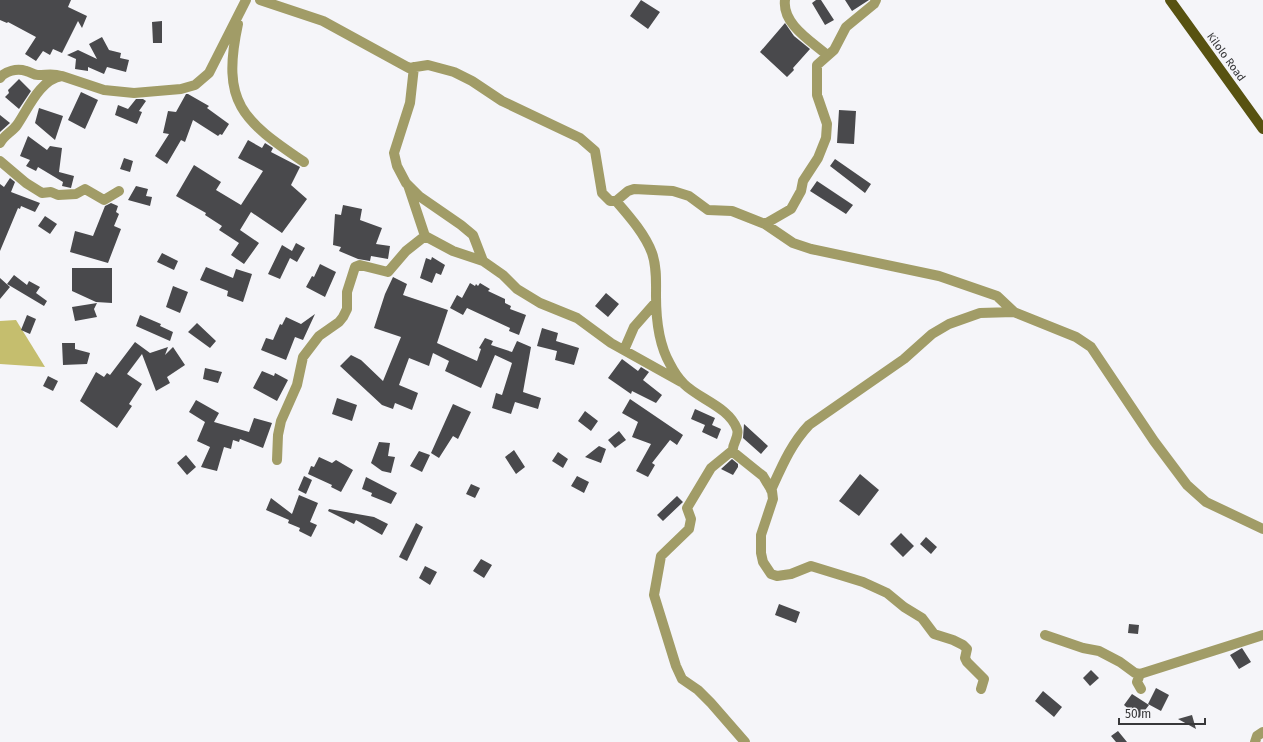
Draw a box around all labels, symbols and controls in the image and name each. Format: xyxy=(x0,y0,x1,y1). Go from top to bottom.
street label: Kilolo Road xyxy=(1204,30,1248,84)
scale bar xyxy=(1119,700,1205,726)
text: 50 m xyxy=(1125,707,1151,721)

